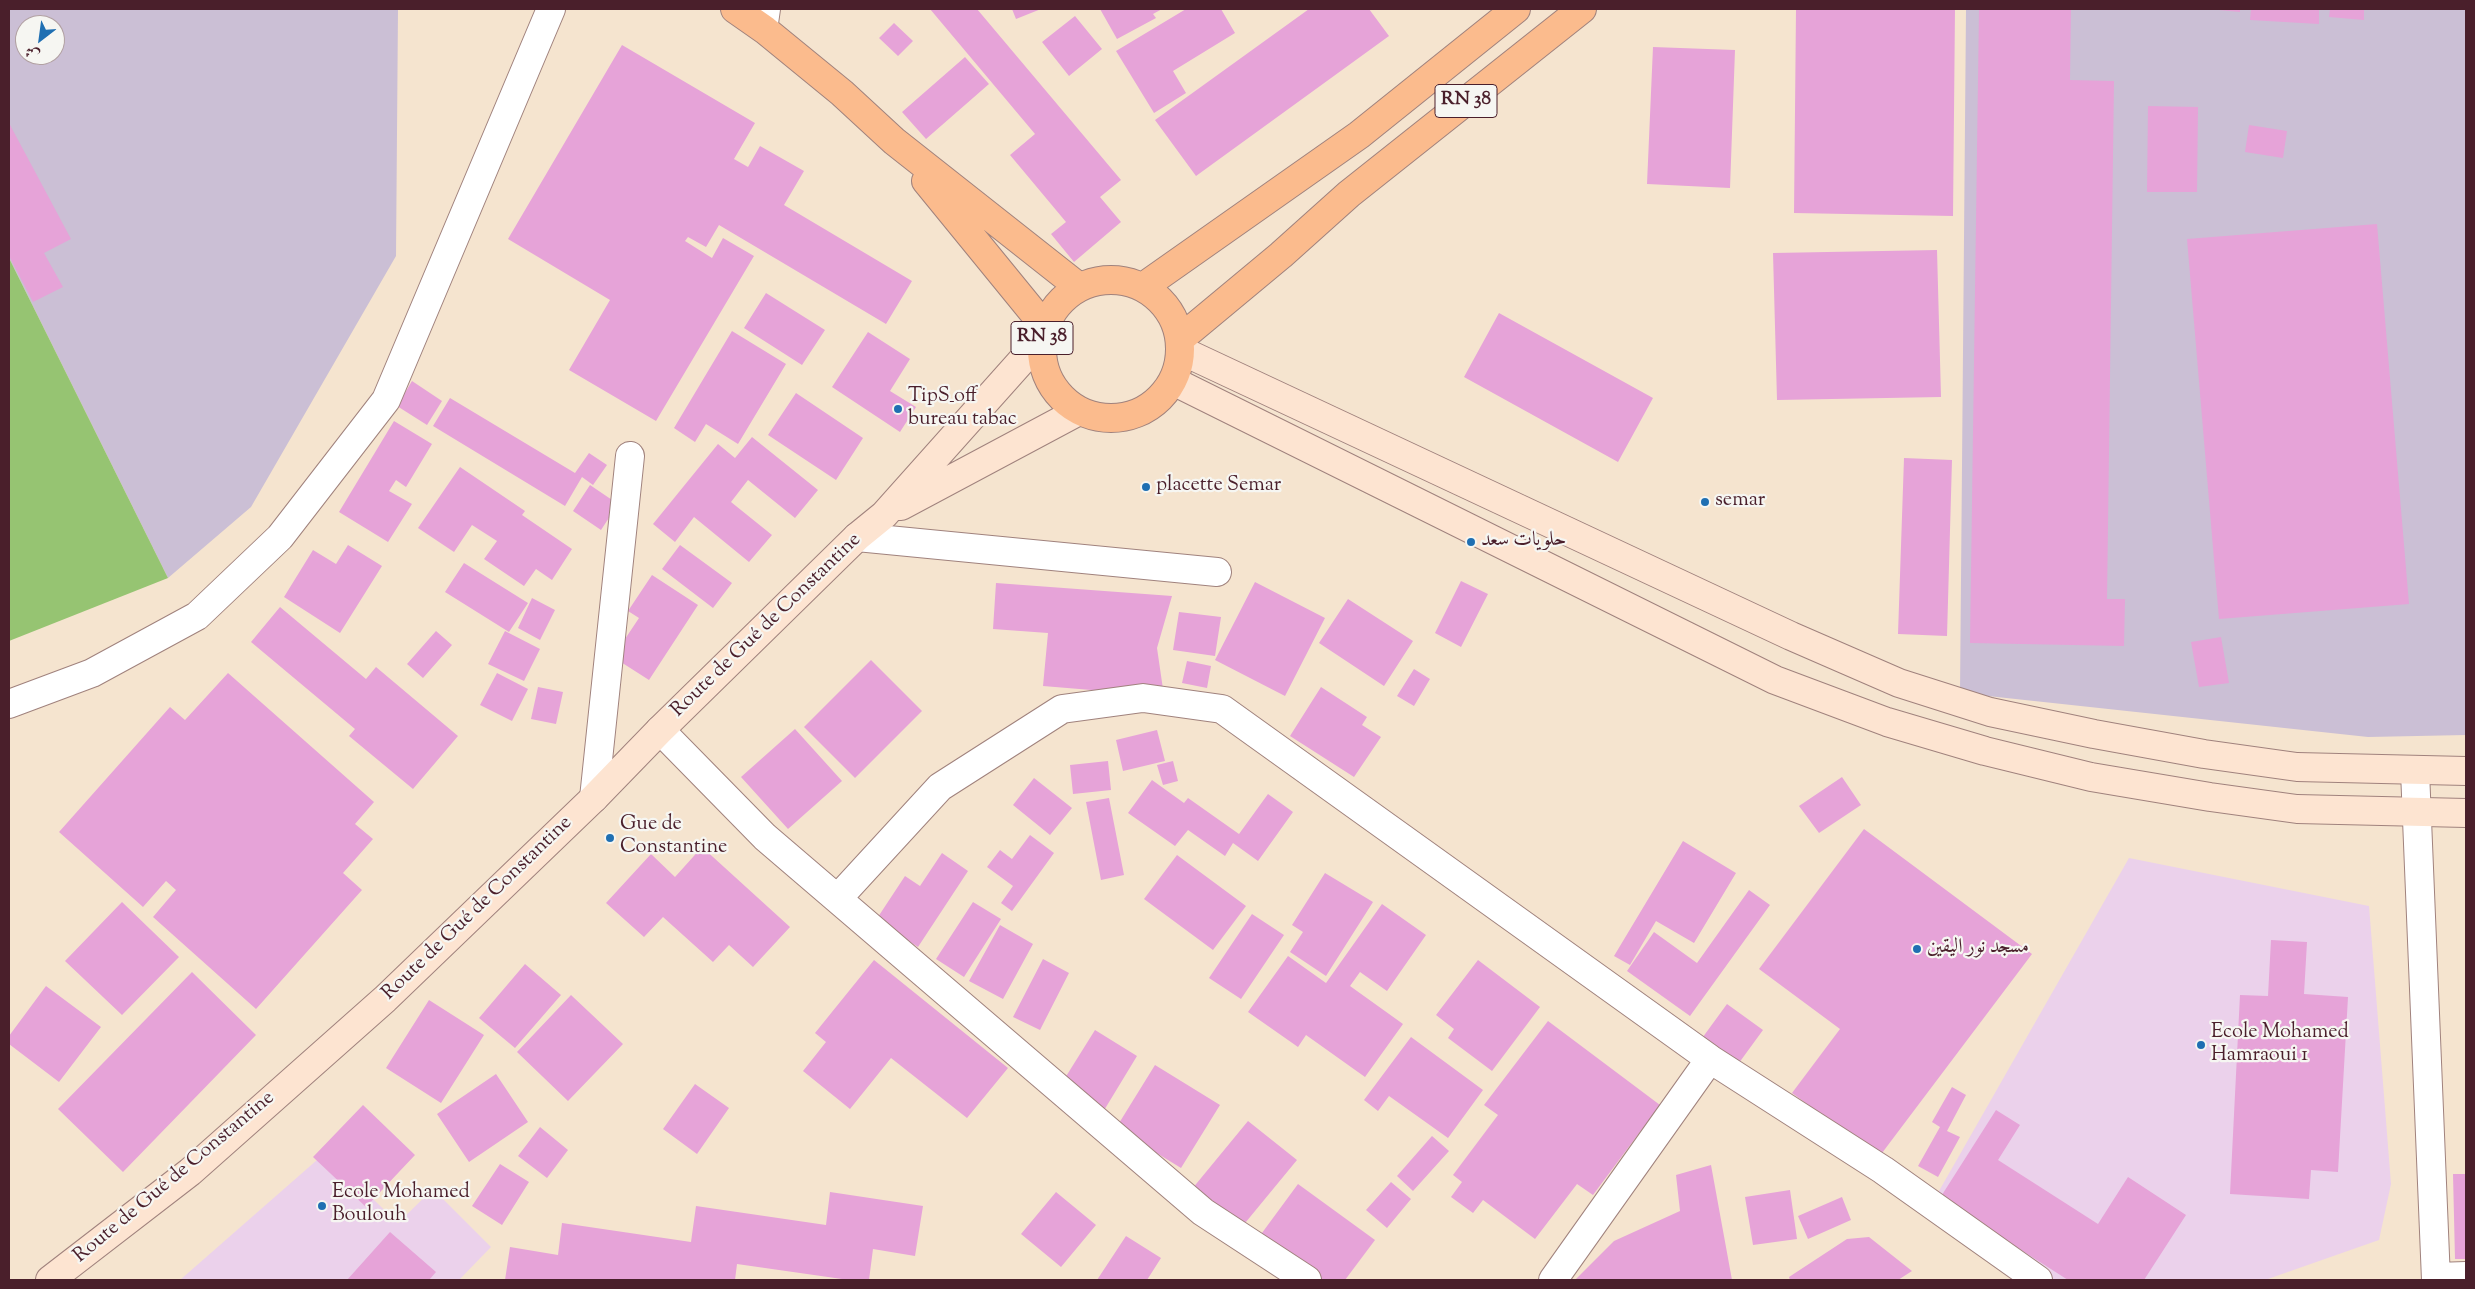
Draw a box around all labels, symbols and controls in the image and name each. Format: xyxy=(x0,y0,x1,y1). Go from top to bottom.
north arrow xyxy=(15,15,65,65)
text: ش xyxy=(22,40,44,64)
road number: RN 38 xyxy=(1435,84,1497,118)
road number: RN 38 xyxy=(1011,322,1073,354)
place label: TipS_off bureau tabac xyxy=(908,386,1017,433)
marker: TipS_off bureau tabac xyxy=(892,403,904,415)
place label: placette Semar xyxy=(1156,475,1281,499)
marker: placette Semar xyxy=(1140,481,1152,493)
place label: semar xyxy=(1715,490,1765,514)
marker: semar xyxy=(1699,496,1711,508)
street label: Route de Gué de Constantine xyxy=(667,529,867,723)
place label: حلويات سعد xyxy=(1481,530,1566,554)
marker: حلويات سعد xyxy=(1465,536,1477,548)
street label: Route de Gué de Constantine xyxy=(378,812,578,1006)
place label: Gue de Constantine xyxy=(620,814,727,861)
marker: Gue de Constantine xyxy=(604,832,616,844)
place label: مسجد نور اليقين xyxy=(1927,937,2029,961)
marker: مسجد نور اليقين xyxy=(1911,943,1923,955)
place label: Ecole Mohamed Hamraoui 1 xyxy=(2211,1022,2349,1069)
marker: Ecole Mohamed Hamraoui 1 xyxy=(2195,1039,2207,1051)
street label: Route de Gué de Constantine xyxy=(70,1087,280,1269)
place label: Ecole Mohamed Boulouh xyxy=(332,1182,470,1229)
marker: Ecole Mohamed Boulouh xyxy=(316,1200,328,1212)

